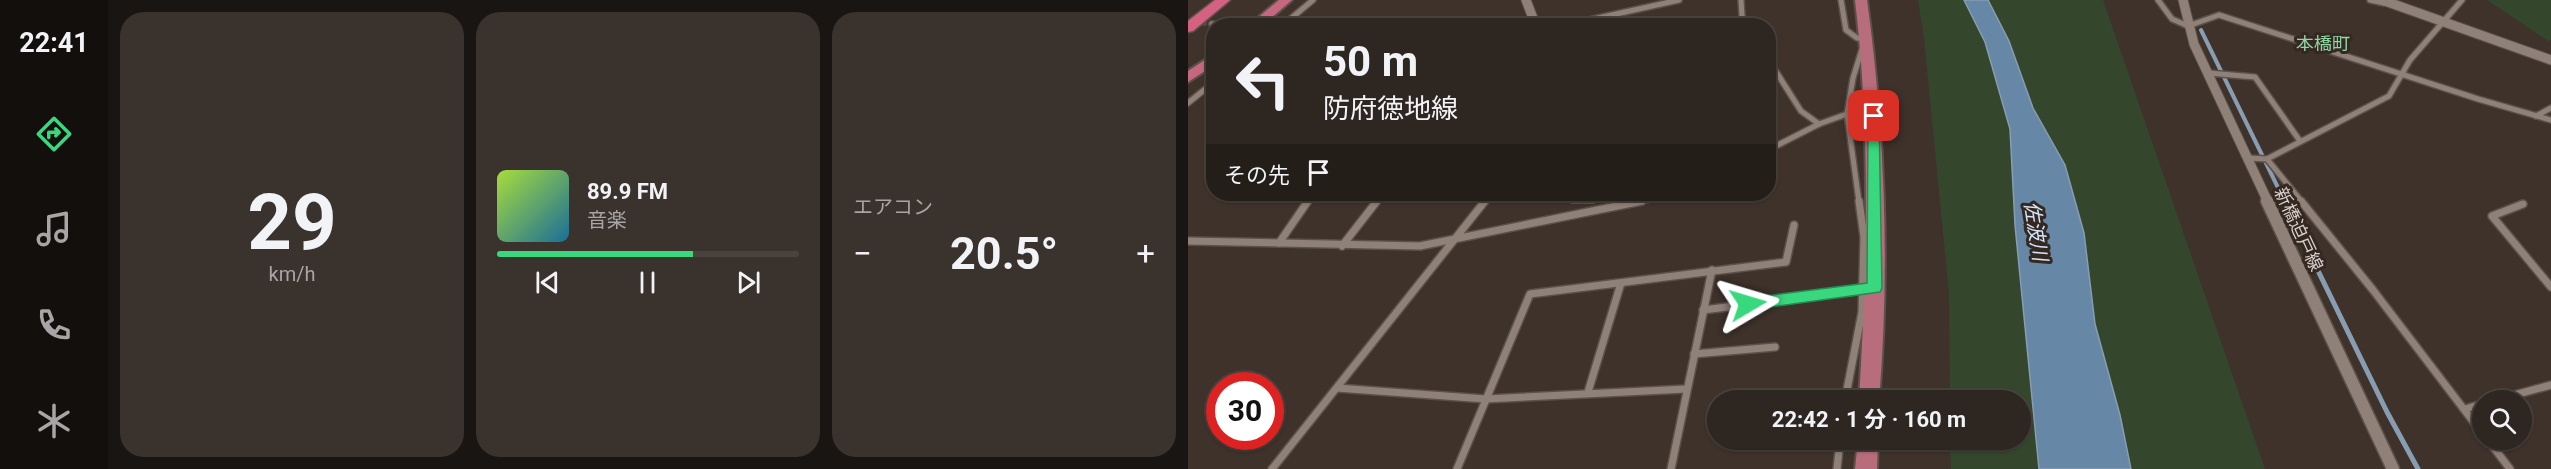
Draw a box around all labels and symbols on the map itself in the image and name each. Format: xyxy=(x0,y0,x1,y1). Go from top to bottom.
district label: 本橋町 xyxy=(2296,33,2350,54)
pin xyxy=(1848,90,1899,141)
street label: 新橋迫戸線 xyxy=(2270,184,2328,274)
water label: 佐波川 xyxy=(2019,199,2053,264)
position arrow xyxy=(1716,272,1780,336)
speed limit sign: 30 xyxy=(1206,372,1284,450)

